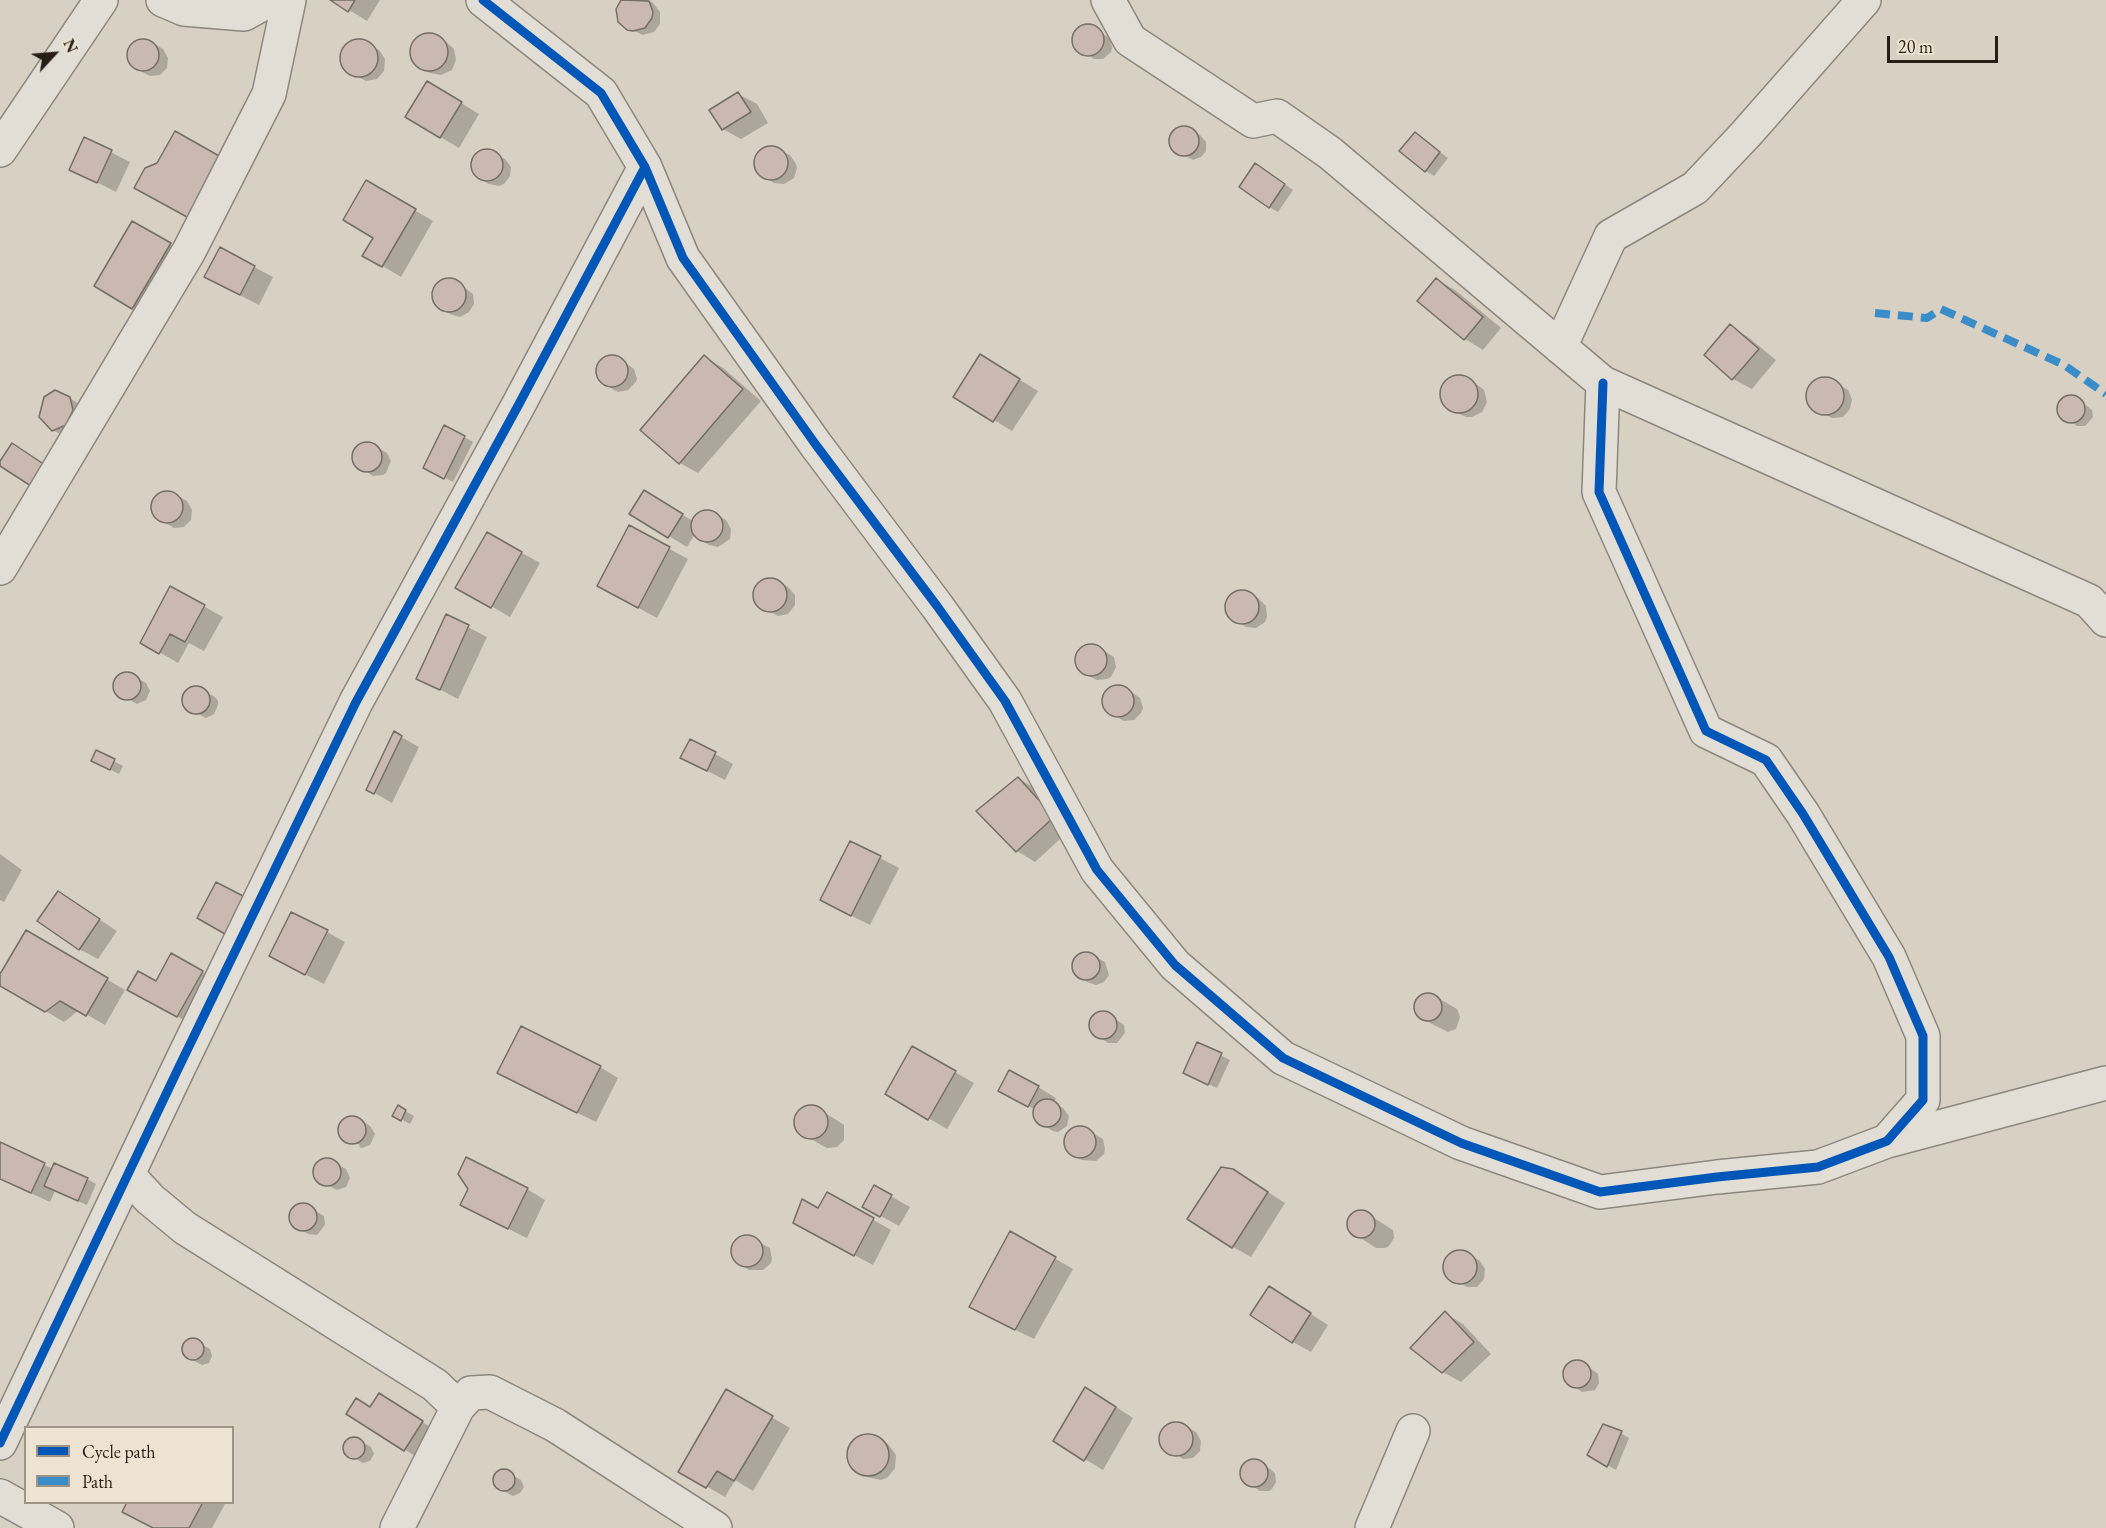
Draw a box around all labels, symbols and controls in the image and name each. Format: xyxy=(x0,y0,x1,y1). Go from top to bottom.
north arrow xyxy=(24,24,84,84)
scale bar xyxy=(1890,24,2001,62)
text: N xyxy=(58,35,83,56)
text: 20 m xyxy=(1898,35,1933,58)
legend xyxy=(24,1426,234,1504)
text: Cycle path xyxy=(82,1440,156,1463)
text: Path xyxy=(82,1470,113,1493)

